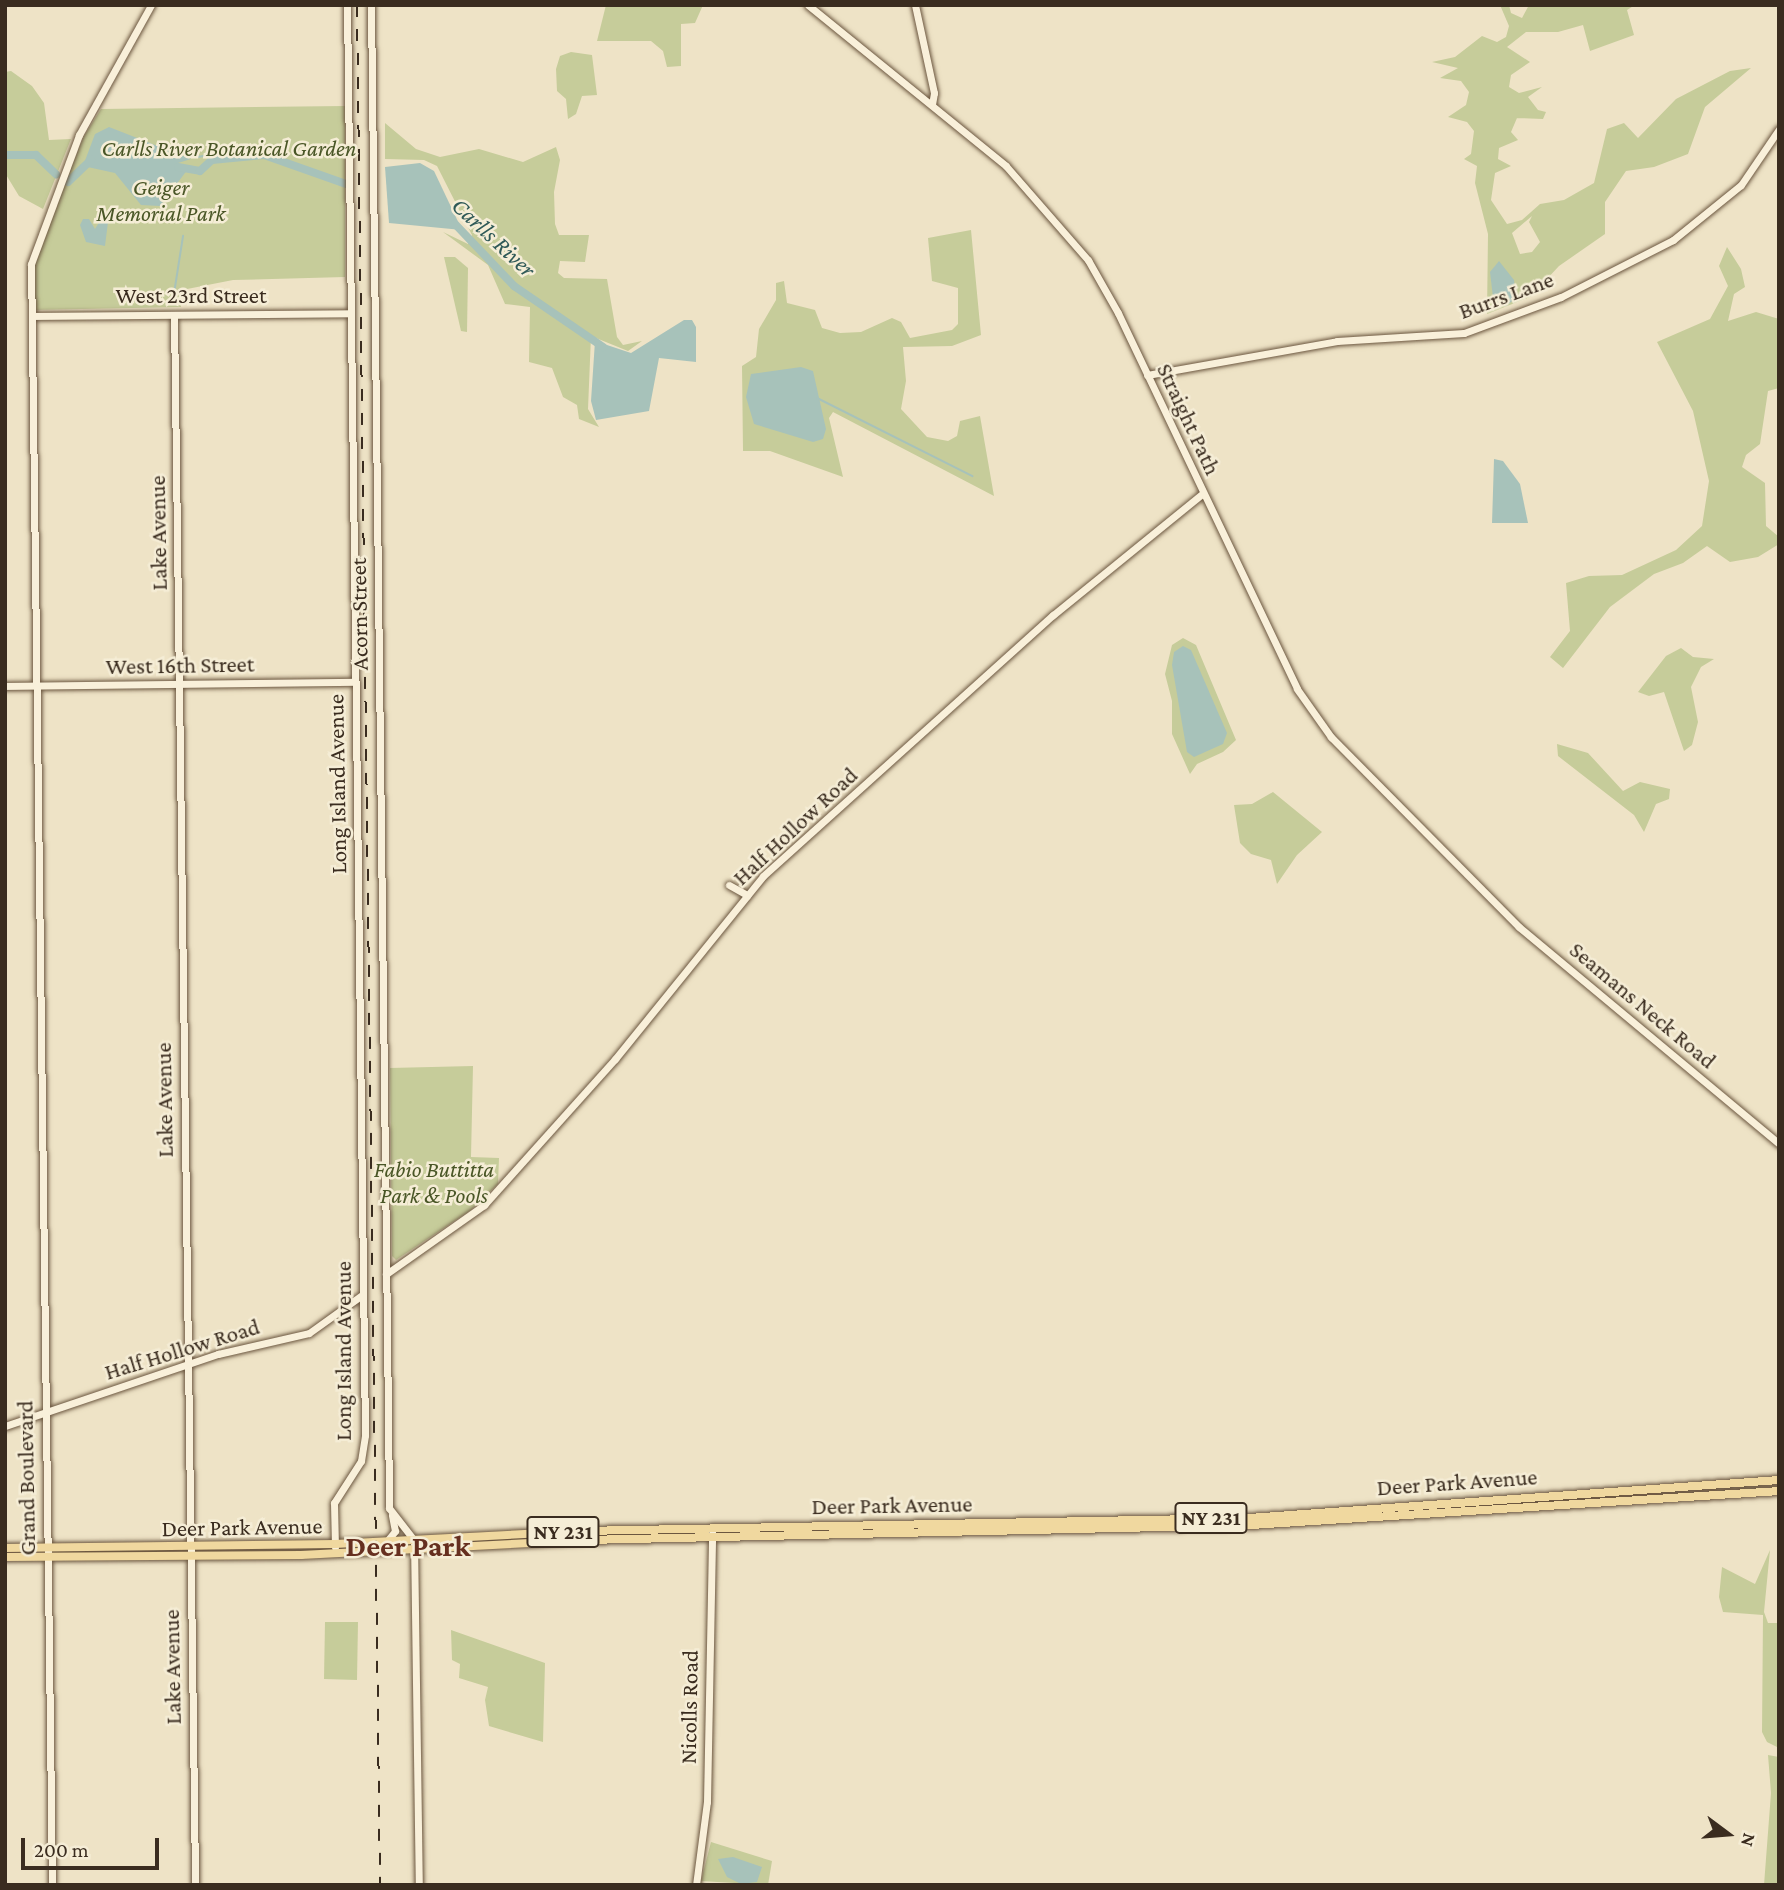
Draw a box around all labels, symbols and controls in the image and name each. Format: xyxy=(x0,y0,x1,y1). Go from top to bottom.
park label: Carlls River Botanical Garden xyxy=(102,134,356,162)
park label: Geiger Memorial Park xyxy=(96,173,226,227)
water label: Carlls River xyxy=(446,191,542,283)
street label: Burrs Lane xyxy=(1455,265,1557,325)
street label: West 23rd Street xyxy=(115,281,267,309)
street label: Straight Path xyxy=(1151,359,1227,479)
street label: Lake Avenue xyxy=(143,475,173,591)
street label: Acorn Street xyxy=(344,557,374,671)
street label: West 16th Street xyxy=(105,650,255,680)
street label: Long Island Avenue xyxy=(322,694,352,874)
street label: Half Hollow Road xyxy=(727,761,863,891)
street label: Seamans Neck Road xyxy=(1564,936,1722,1074)
street label: Lake Avenue xyxy=(149,1042,179,1158)
park label: Fabio Buttitta Park & Pools xyxy=(374,1155,494,1209)
street label: Long Island Avenue xyxy=(329,1261,357,1441)
street label: Half Hollow Road xyxy=(101,1312,263,1386)
street label: Grand Boulevard xyxy=(11,1400,41,1556)
street label: Deer Park Avenue xyxy=(1376,1463,1538,1501)
street label: Deer Park Avenue xyxy=(811,1490,973,1520)
road number: NY 231 xyxy=(1174,1500,1248,1536)
street label: Deer Park Avenue xyxy=(161,1512,323,1542)
road number: NY 231 xyxy=(526,1514,600,1550)
district label: Deer Park xyxy=(345,1528,471,1564)
street label: Lake Avenue xyxy=(157,1609,187,1725)
street label: Nicolls Road xyxy=(674,1650,704,1764)
north arrow xyxy=(1693,1799,1763,1869)
scale bar xyxy=(24,1824,163,1868)
text: N xyxy=(1737,1831,1761,1849)
text: 200 m xyxy=(34,1838,89,1862)

